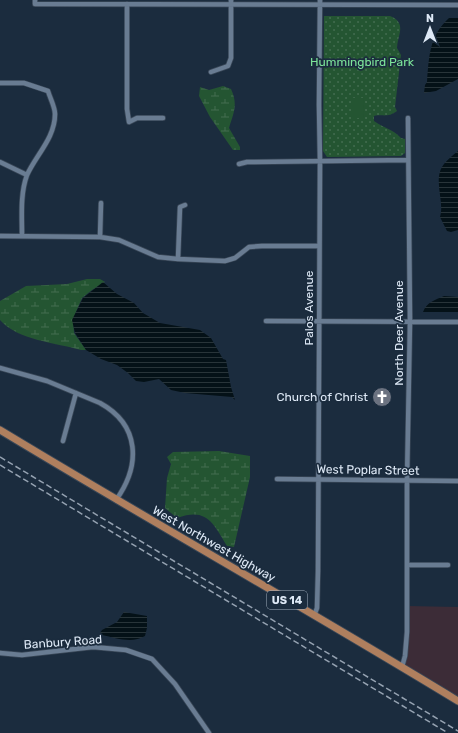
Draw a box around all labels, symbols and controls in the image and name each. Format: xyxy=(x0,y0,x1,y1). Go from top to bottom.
north arrow xyxy=(410,8,450,48)
text: N xyxy=(426,12,434,25)
park label: Hummingbird Park xyxy=(310,55,415,69)
street label: Palos Avenue xyxy=(302,270,316,345)
street label: North Deer Avenue xyxy=(392,280,406,386)
church icon: Church of Christ xyxy=(371,386,393,408)
place label: Church of Christ xyxy=(276,390,368,404)
street label: West Poplar Street xyxy=(316,462,420,478)
street label: West Northwest Highway xyxy=(150,503,278,585)
road number: US 14 xyxy=(267,591,307,609)
street label: Banbury Road xyxy=(23,632,103,652)

